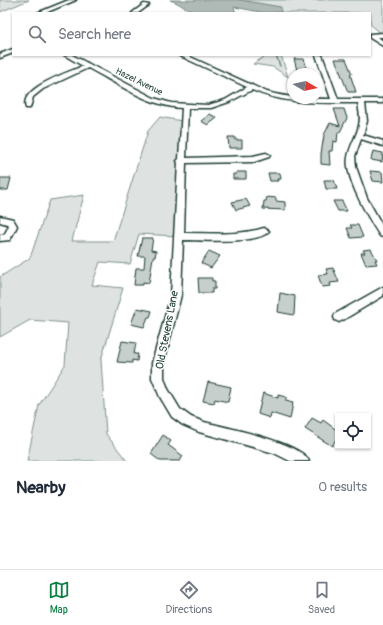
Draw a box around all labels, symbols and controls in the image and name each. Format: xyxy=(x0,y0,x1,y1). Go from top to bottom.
search box xyxy=(12,12,371,56)
icon: search xyxy=(26,23,48,45)
text: Search here xyxy=(58,25,131,44)
street label: Hazel Avenue xyxy=(114,66,165,98)
north arrow xyxy=(287,68,323,104)
street label: Old Stevens Lane xyxy=(153,289,181,370)
map controls xyxy=(335,413,371,449)
button: locate xyxy=(335,413,371,449)
text: Nearby xyxy=(16,477,65,498)
text: 0 results xyxy=(318,479,367,495)
tab: Map xyxy=(48,579,70,616)
tab: Directions xyxy=(166,579,212,616)
tab: Saved xyxy=(308,579,335,616)

